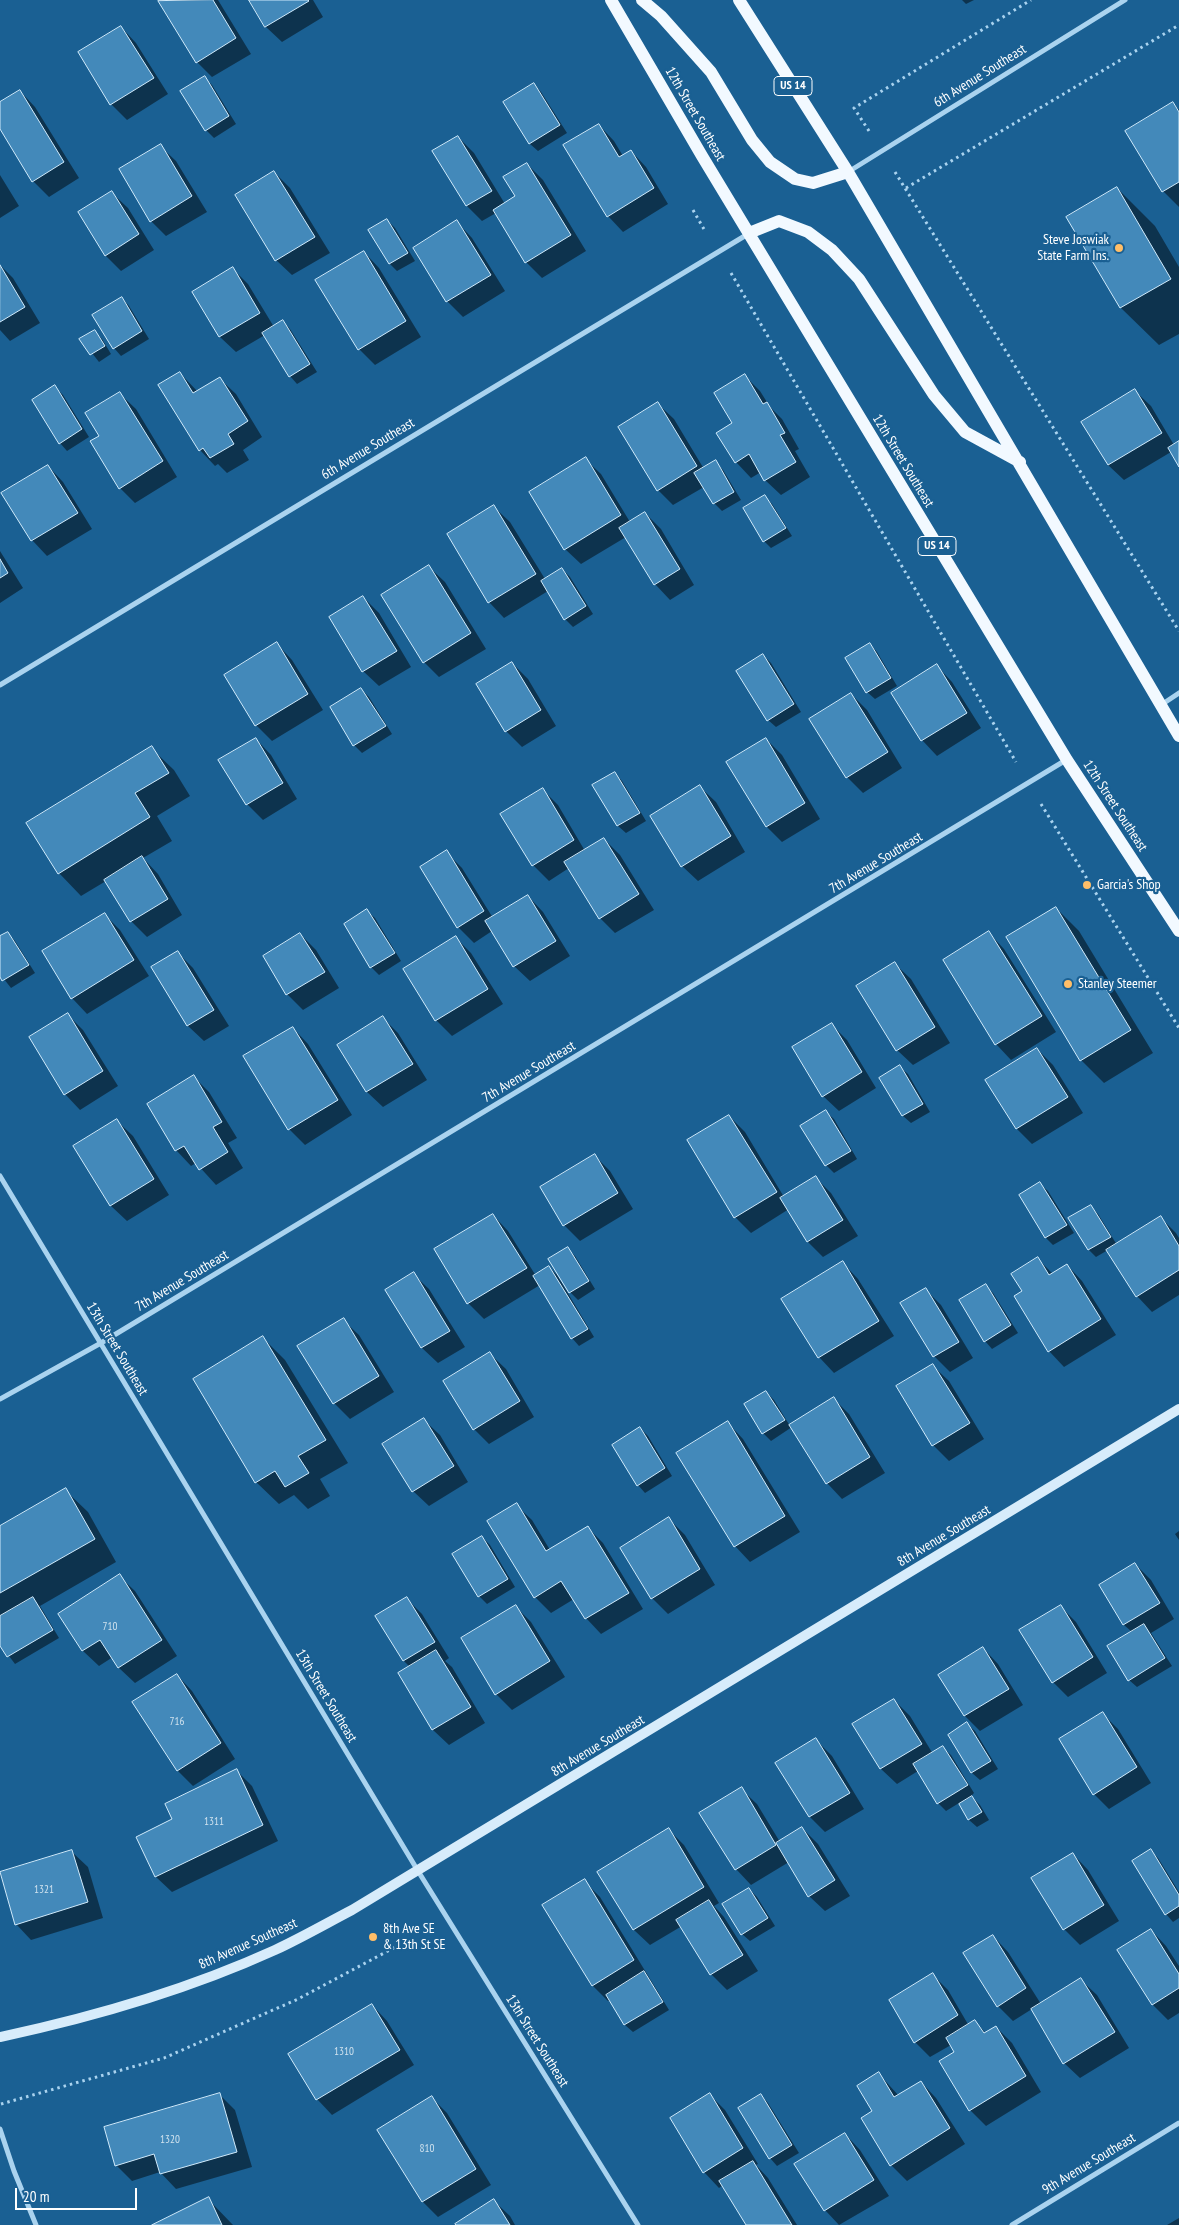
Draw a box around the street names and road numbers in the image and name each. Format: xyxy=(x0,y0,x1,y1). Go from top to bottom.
street label: 6th Avenue Southeast xyxy=(931,41,1029,111)
street label: 12th Street Southeast xyxy=(661,64,729,164)
road number: US 14 xyxy=(774,76,812,95)
street label: 12th Street Southeast xyxy=(869,411,937,511)
street label: 6th Avenue Southeast xyxy=(318,415,418,483)
road number: US 14 xyxy=(918,536,956,556)
street label: 12th Street Southeast xyxy=(1079,757,1151,855)
street label: 7th Avenue Southeast xyxy=(826,829,926,897)
street label: 7th Avenue Southeast xyxy=(479,1038,579,1106)
street label: 7th Avenue Southeast xyxy=(132,1247,232,1315)
street label: 13th Street Southeast xyxy=(83,1299,151,1399)
street label: 8th Avenue Southeast xyxy=(894,1502,994,1570)
street label: 13th Street Southeast xyxy=(292,1646,360,1746)
street label: 8th Avenue Southeast xyxy=(548,1712,648,1780)
street label: 8th Avenue Southeast xyxy=(196,1915,300,1973)
street label: 13th Street Southeast xyxy=(502,1992,572,2090)
street label: 9th Avenue Southeast xyxy=(1039,2130,1139,2198)

